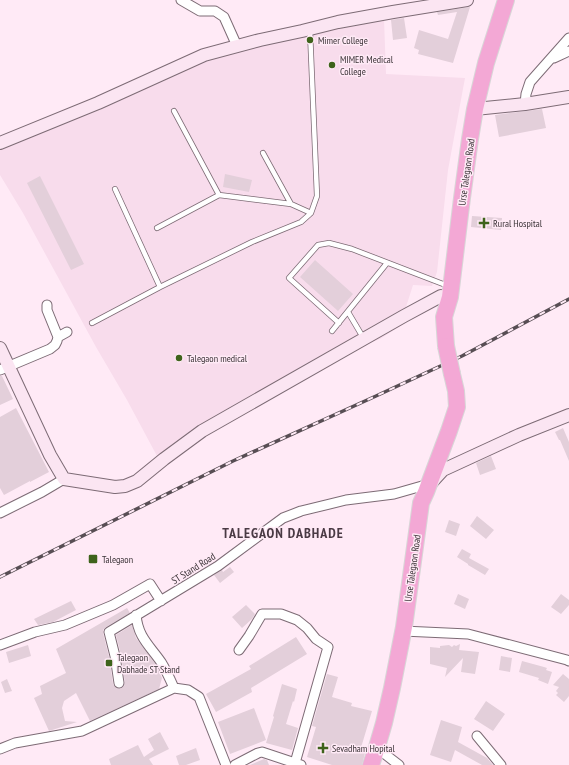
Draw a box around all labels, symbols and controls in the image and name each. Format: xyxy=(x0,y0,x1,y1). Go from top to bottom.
place label: Mimer College xyxy=(318,34,368,47)
marker: Mimer College xyxy=(305,35,315,45)
place label: MIMER Medical College xyxy=(340,53,394,78)
marker: MIMER Medical College xyxy=(327,60,337,70)
street label: Urse Talegaon Road xyxy=(455,138,478,206)
marker: Rural Hospital xyxy=(478,217,490,229)
place label: Rural Hospital xyxy=(493,217,543,230)
place label: Talegaon medical xyxy=(187,352,248,365)
marker: Talegaon medical xyxy=(174,353,184,363)
district label: TALEGAON DABHADE xyxy=(222,524,344,542)
street label: Urse Talegaon Road xyxy=(401,534,424,602)
street label: ST Stand Road xyxy=(169,550,218,587)
marker: Talegaon xyxy=(87,553,99,565)
place label: Talegaon xyxy=(102,553,133,566)
place label: Talegaon Dabhade ST Stand xyxy=(117,651,180,676)
marker: Talegaon Dabhade ST Stand xyxy=(104,658,114,668)
marker: Sevadham Hopital xyxy=(317,742,329,754)
place label: Sevadham Hopital xyxy=(332,742,395,755)

